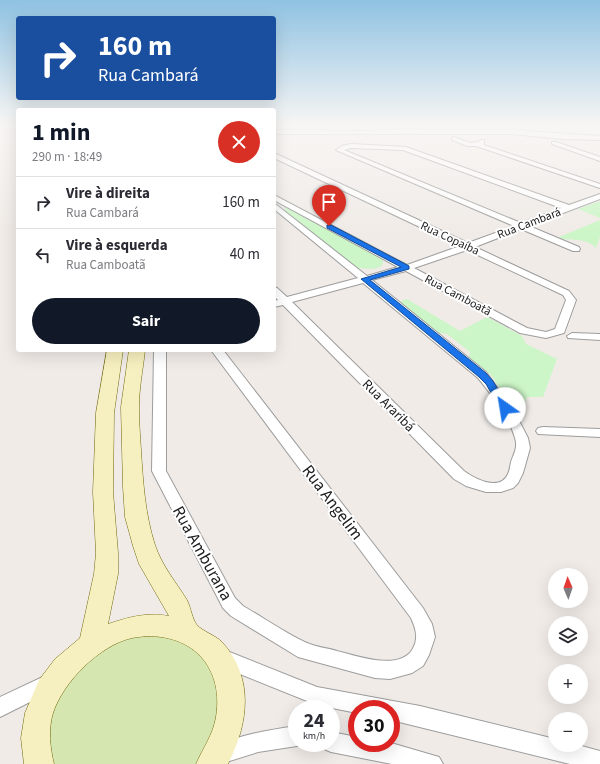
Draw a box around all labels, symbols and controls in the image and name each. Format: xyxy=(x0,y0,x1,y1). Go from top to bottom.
text: 160 m xyxy=(98,26,172,66)
icon: right xyxy=(32,32,84,84)
text: Rua Cambará xyxy=(98,63,199,88)
text: 1 min xyxy=(32,115,90,150)
button: close xyxy=(218,121,260,163)
text: 290 m · 18:49 xyxy=(32,148,102,166)
text: Vire à direita xyxy=(66,183,150,204)
pin xyxy=(312,185,346,226)
icon: arrive xyxy=(318,191,340,213)
icon: right xyxy=(32,192,54,214)
text: 160 m xyxy=(222,192,260,213)
text: Rua Cambará xyxy=(66,204,139,222)
street label: Rua Cambará xyxy=(495,204,564,243)
street label: Rua Copaíba xyxy=(418,217,482,260)
text: Vire à esquerda xyxy=(66,235,168,256)
icon: left xyxy=(32,244,54,266)
text: 40 m xyxy=(230,244,260,265)
text: Rua Camboatã xyxy=(66,256,145,274)
street label: Rua Camboatã xyxy=(421,271,494,320)
button: Sair xyxy=(32,298,260,344)
street label: Rua Araribá xyxy=(357,375,419,437)
position arrow xyxy=(484,387,526,429)
street label: Rua Angelim xyxy=(296,460,369,545)
street label: Rua Amburana xyxy=(166,502,238,605)
north arrow xyxy=(548,568,588,608)
map controls xyxy=(548,568,588,752)
button: layers xyxy=(548,616,588,656)
button: + xyxy=(548,664,588,704)
speed limit sign: 30 xyxy=(348,700,400,752)
text: 24 xyxy=(303,707,325,735)
button: − xyxy=(548,712,588,752)
text: km/h xyxy=(303,729,325,743)

